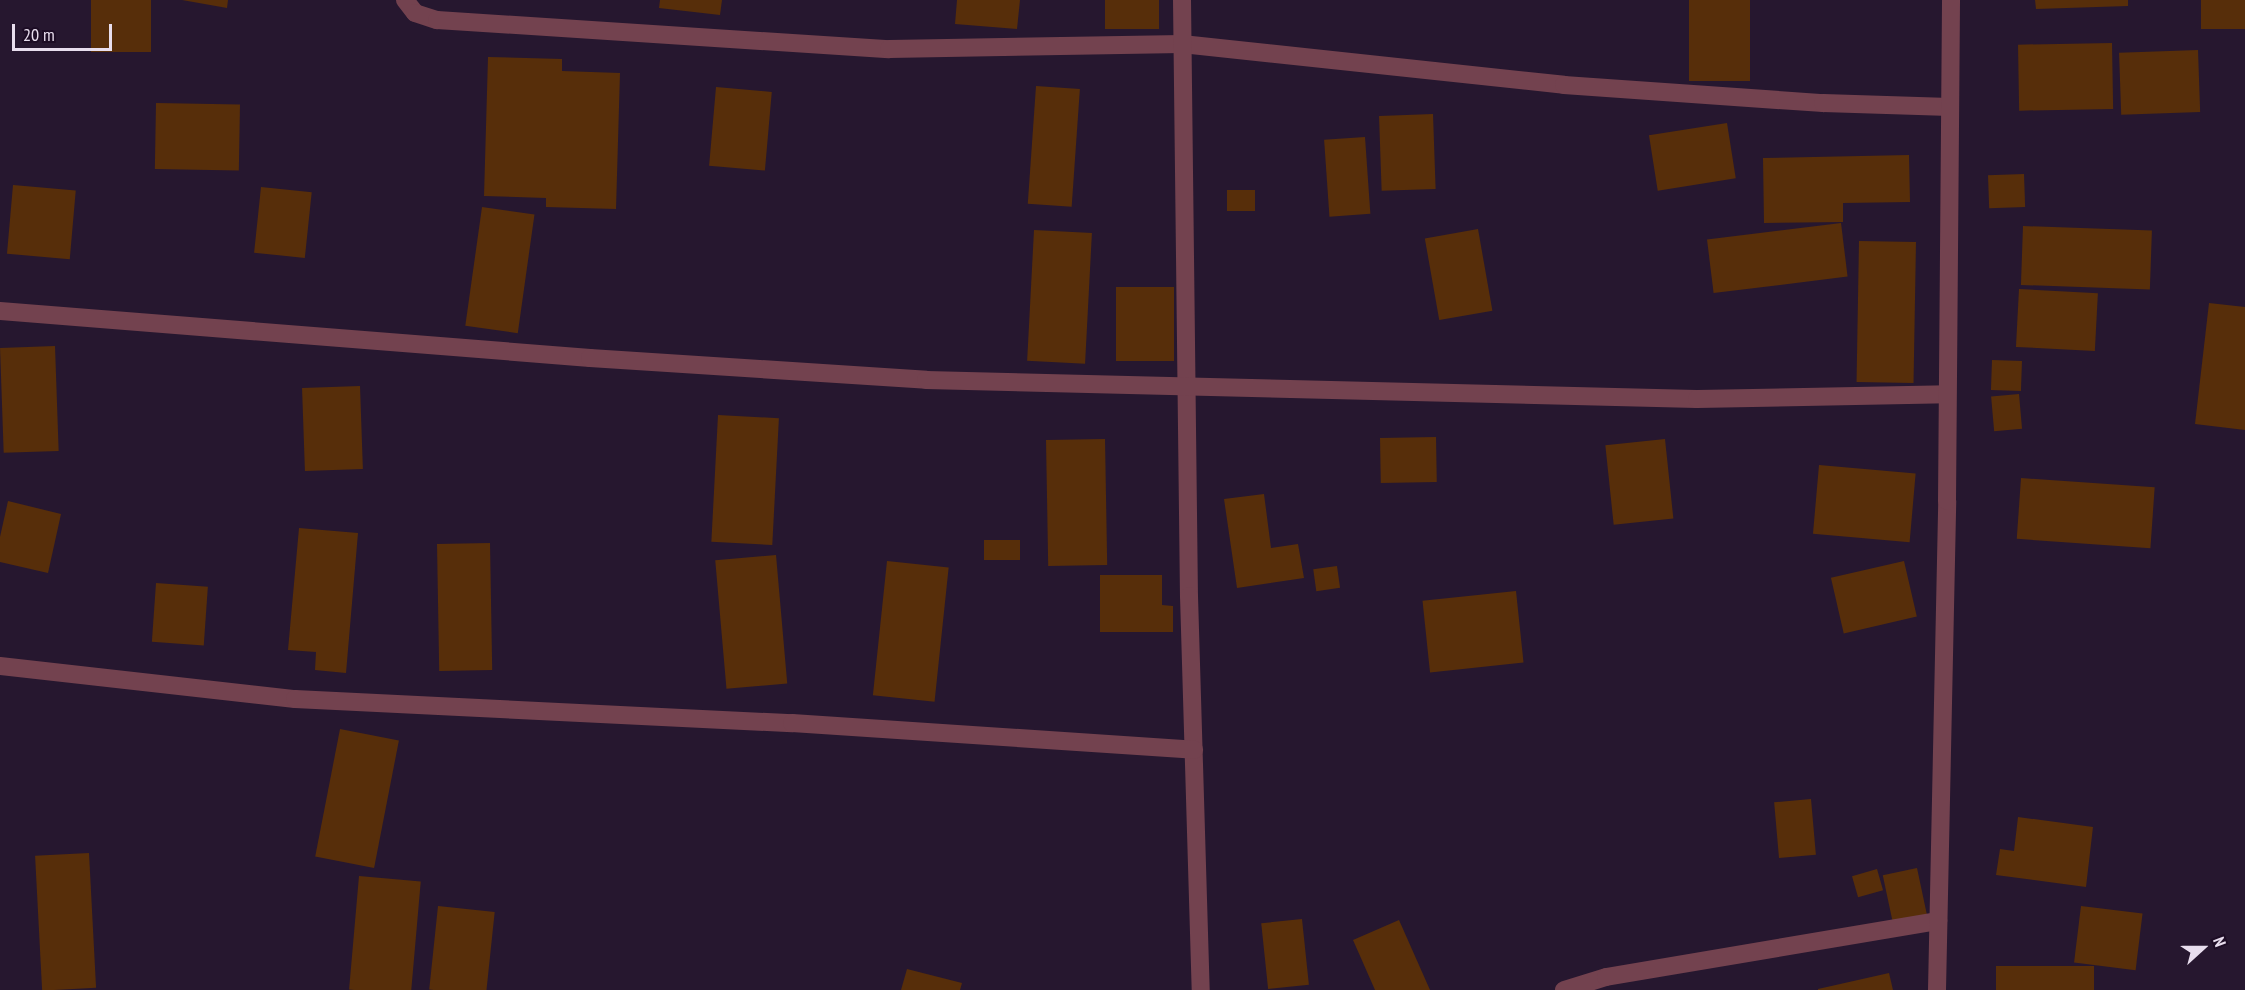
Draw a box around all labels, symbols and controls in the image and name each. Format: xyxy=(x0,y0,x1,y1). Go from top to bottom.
scale bar xyxy=(15,12,116,50)
text: 20 m xyxy=(23,23,55,46)
north arrow xyxy=(2173,918,2233,978)
text: N xyxy=(2209,934,2231,949)

